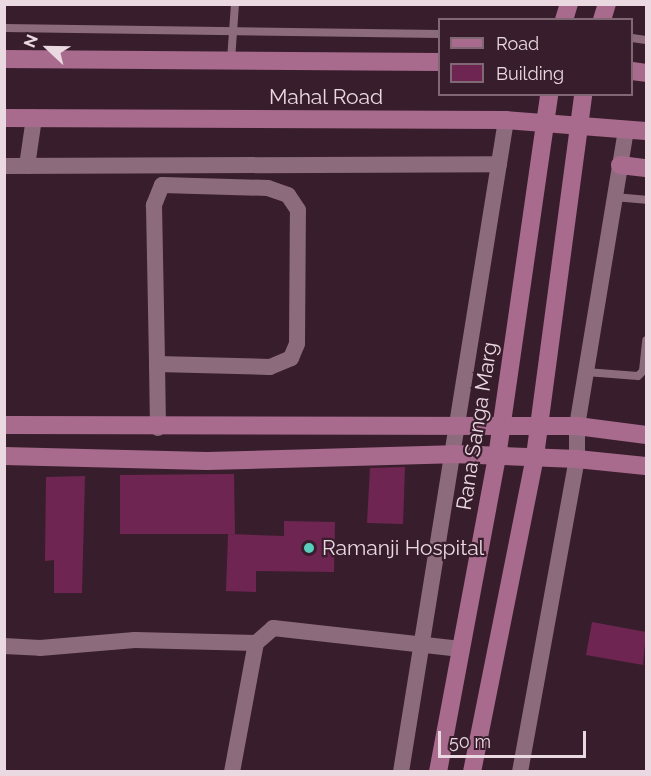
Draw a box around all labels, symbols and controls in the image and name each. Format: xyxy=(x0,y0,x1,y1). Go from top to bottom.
north arrow xyxy=(18,18,78,78)
legend xyxy=(438,18,633,96)
text: N xyxy=(20,32,42,50)
text: Road xyxy=(496,33,539,54)
text: Building xyxy=(496,63,564,84)
street label: Mahal Road xyxy=(269,84,383,110)
street label: Rana Sanga Marg xyxy=(451,340,503,512)
place label: Ramanji Hospital xyxy=(322,535,484,561)
marker: Ramanji Hospital xyxy=(300,539,318,557)
scale bar xyxy=(441,719,590,757)
text: 50 m xyxy=(449,731,491,752)

